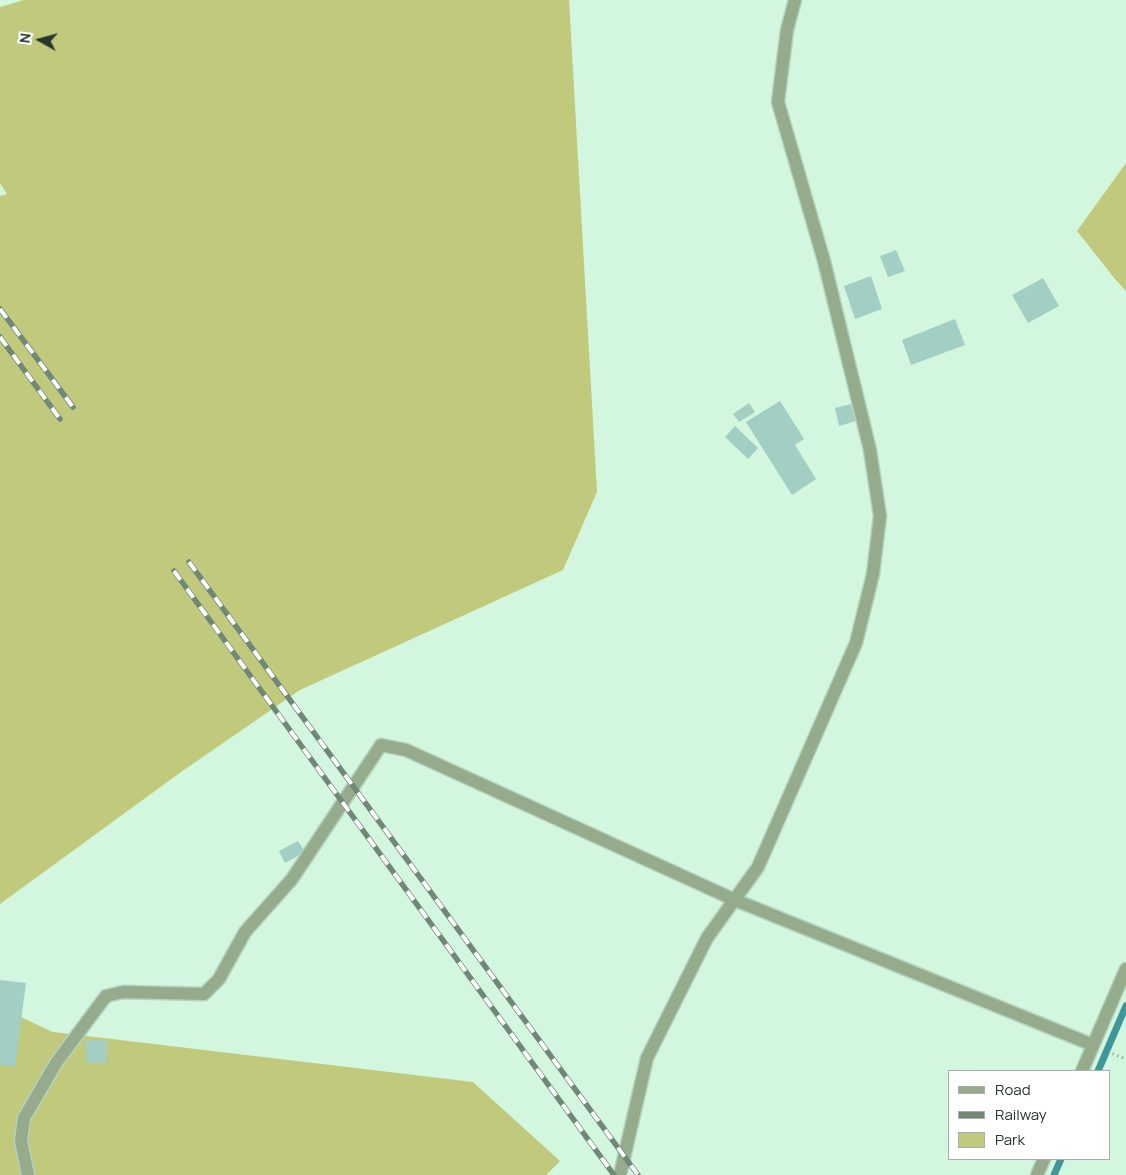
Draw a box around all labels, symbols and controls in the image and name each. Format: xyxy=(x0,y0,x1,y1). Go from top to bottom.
north arrow xyxy=(15,15,65,65)
text: N xyxy=(15,32,35,44)
legend xyxy=(948,1070,1111,1160)
text: Road xyxy=(995,1079,1031,1100)
text: Railway xyxy=(995,1104,1047,1125)
text: Park xyxy=(995,1129,1025,1150)

